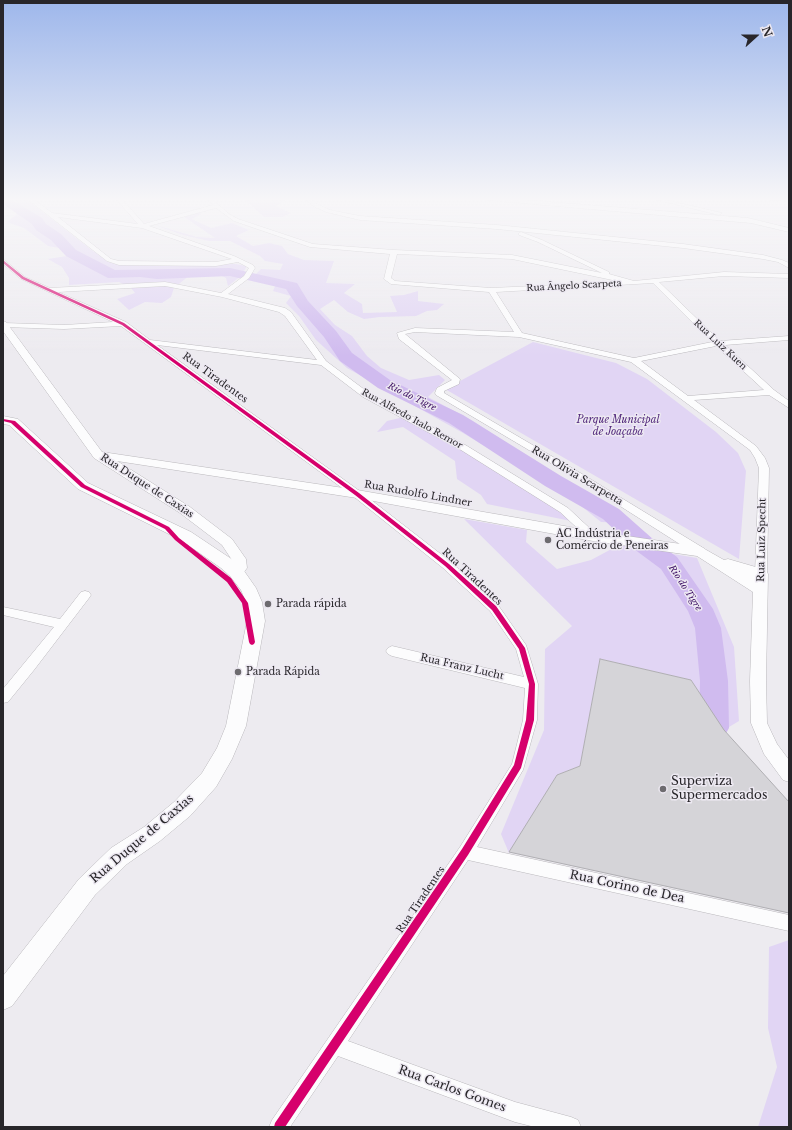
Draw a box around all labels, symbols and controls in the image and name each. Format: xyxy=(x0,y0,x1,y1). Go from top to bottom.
north arrow xyxy=(736,16,776,56)
text: N xyxy=(759,24,776,39)
street label: Rua Ângelo Scarpeta xyxy=(526,278,622,294)
street label: Rua Luiz Kuen xyxy=(691,318,749,372)
street label: Rua Tiradentes xyxy=(180,350,250,406)
water label: Rio do Tigre xyxy=(386,381,438,413)
street label: Rua Alfredo Italo Remor xyxy=(360,387,464,451)
park label: Parque Municipal de Joaçaba xyxy=(576,414,660,438)
street label: Rua Olívia Scarpetta xyxy=(529,444,625,508)
street label: Rua Duque de Caxias xyxy=(98,451,196,521)
street label: Rua Rudolfo Lindner xyxy=(363,479,473,509)
street label: Rua Luiz Specht xyxy=(755,498,769,582)
place label: AC Indústria e Comércio de Peneiras xyxy=(556,528,668,552)
marker: AC Indústria e Comércio de Peneiras xyxy=(543,535,553,545)
street label: Rua Tiradentes xyxy=(439,546,505,608)
water label: Rio do Tigre xyxy=(666,563,704,613)
place label: Parada rápida xyxy=(276,598,347,610)
marker: Parada rápida xyxy=(263,599,273,609)
street label: Rua Franz Lucht xyxy=(419,652,505,682)
place label: Parada Rápida xyxy=(246,666,320,678)
marker: Parada Rápida xyxy=(233,667,243,677)
place label: Superviza Supermercados xyxy=(671,775,767,803)
marker: Superviza Supermercados xyxy=(658,784,668,794)
street label: Rua Duque de Caxias xyxy=(87,792,197,886)
street label: Rua Tiradentes xyxy=(394,864,448,936)
street label: Rua Corino de Dea xyxy=(568,868,686,906)
street label: Rua Carlos Gomes xyxy=(396,1063,508,1115)

